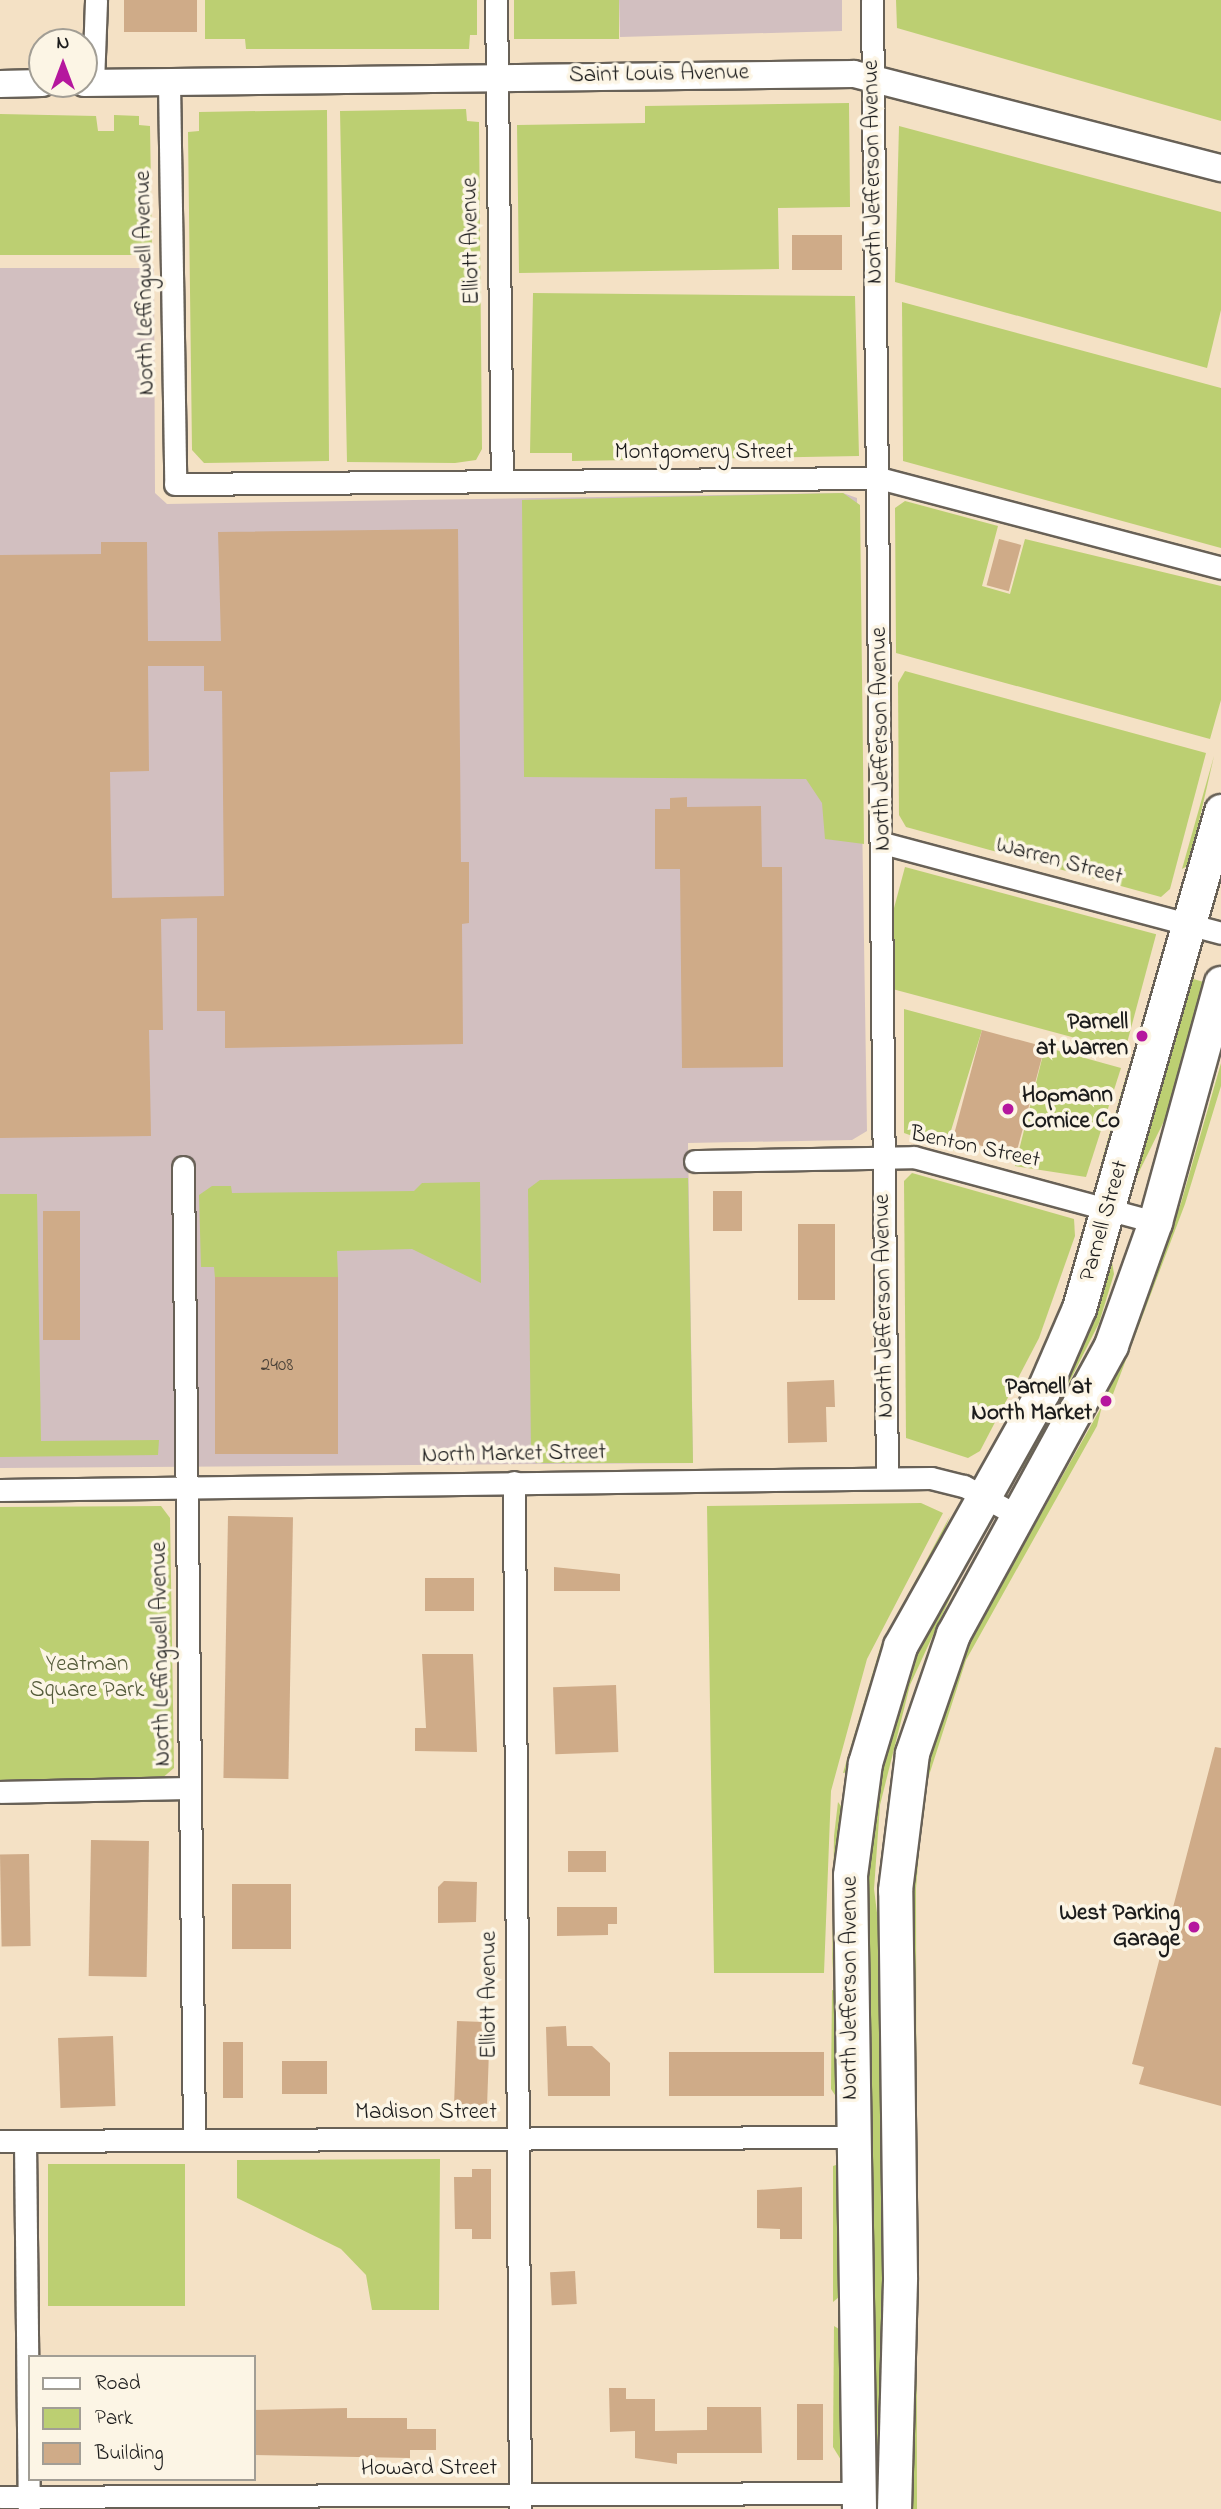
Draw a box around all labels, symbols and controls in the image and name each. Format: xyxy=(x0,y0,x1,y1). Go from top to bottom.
north arrow xyxy=(28,28,98,98)
text: N xyxy=(57,30,69,57)
street label: Saint Louis Avenue xyxy=(569,60,749,90)
street label: North Jefferson Avenue xyxy=(858,60,890,284)
street label: North Leffingwell Avenue xyxy=(130,170,162,396)
street label: Elliott Avenue xyxy=(457,177,487,305)
street label: Montgomery Street xyxy=(614,439,794,467)
street label: North Jefferson Avenue xyxy=(866,627,898,851)
street label: Warren Street xyxy=(993,832,1125,892)
place label: Parnell at Warren xyxy=(1036,1009,1128,1063)
marker: Parnell at Warren xyxy=(1134,1028,1150,1044)
place label: Hopmann Cornice Co xyxy=(1022,1082,1120,1136)
marker: Hopmann Cornice Co xyxy=(1000,1101,1016,1117)
street label: Benton Street xyxy=(908,1121,1042,1175)
street label: Parnell Street xyxy=(1075,1157,1135,1285)
street label: North Jefferson Avenue xyxy=(869,1194,901,1418)
house number: 2408 xyxy=(261,1355,293,1377)
place label: Parnell at North Market xyxy=(971,1374,1092,1428)
marker: Parnell at North Market xyxy=(1098,1393,1114,1409)
street label: North Market Street xyxy=(422,1440,606,1470)
street label: North Leffingwell Avenue xyxy=(146,1541,178,1767)
park label: Yeatman Square Park xyxy=(30,1651,144,1705)
street label: North Jefferson Avenue xyxy=(837,1876,865,2100)
place label: West Parking Garage xyxy=(1059,1900,1180,1954)
marker: West Parking Garage xyxy=(1186,1919,1202,1935)
street label: Elliott Avenue xyxy=(476,1931,504,2059)
street label: Madison Street xyxy=(355,2099,497,2127)
legend xyxy=(28,2355,256,2481)
text: Road xyxy=(95,2369,141,2399)
text: Park xyxy=(95,2404,133,2434)
text: Building xyxy=(95,2439,164,2469)
street label: Howard Street xyxy=(361,2455,497,2483)

